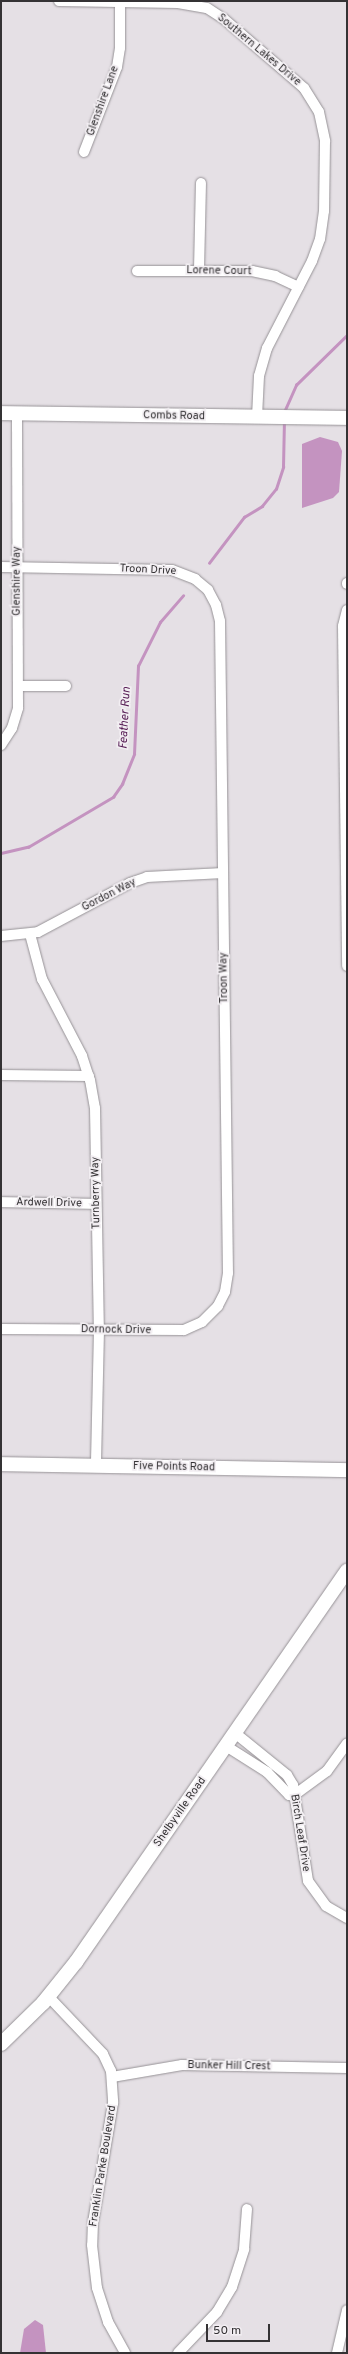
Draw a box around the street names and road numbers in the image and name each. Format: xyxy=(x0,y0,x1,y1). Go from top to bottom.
street label: Southern Lakes Drive xyxy=(215,11,303,89)
street label: Glenshire Lane xyxy=(84,64,122,138)
street label: Lorene Court xyxy=(186,264,252,278)
street label: Combs Road xyxy=(143,409,205,423)
street label: Glenshire Way xyxy=(10,546,24,616)
street label: Troon Drive xyxy=(119,562,177,578)
street label: Gordon Way xyxy=(80,876,138,914)
street label: Troon Way xyxy=(217,952,231,1004)
street label: Turnberry Way xyxy=(89,1157,103,1229)
street label: Ardwell Drive xyxy=(16,1196,82,1210)
street label: Dornock Drive xyxy=(81,1323,151,1337)
street label: Five Points Road xyxy=(133,1460,215,1474)
street label: Shelbyville Road xyxy=(151,1775,209,1849)
street label: Birch Leaf Drive xyxy=(287,1793,313,1873)
street label: Bunker Hill Crest xyxy=(187,2059,271,2073)
street label: Franklin Parke Boulevard xyxy=(87,2104,119,2228)

